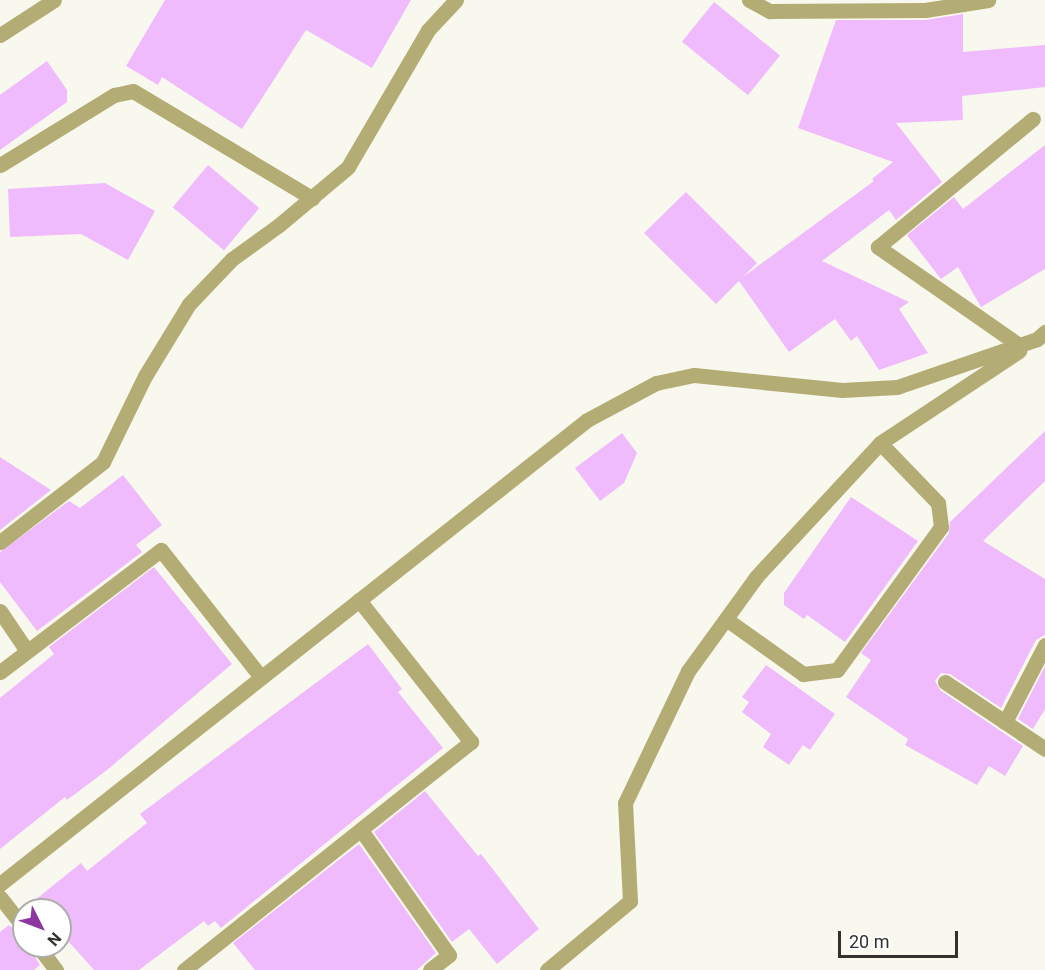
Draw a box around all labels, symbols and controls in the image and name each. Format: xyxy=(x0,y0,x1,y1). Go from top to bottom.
north arrow xyxy=(12,898,72,958)
scale bar xyxy=(841,919,961,957)
text: N xyxy=(43,928,65,950)
text: 20 m xyxy=(849,931,889,952)

